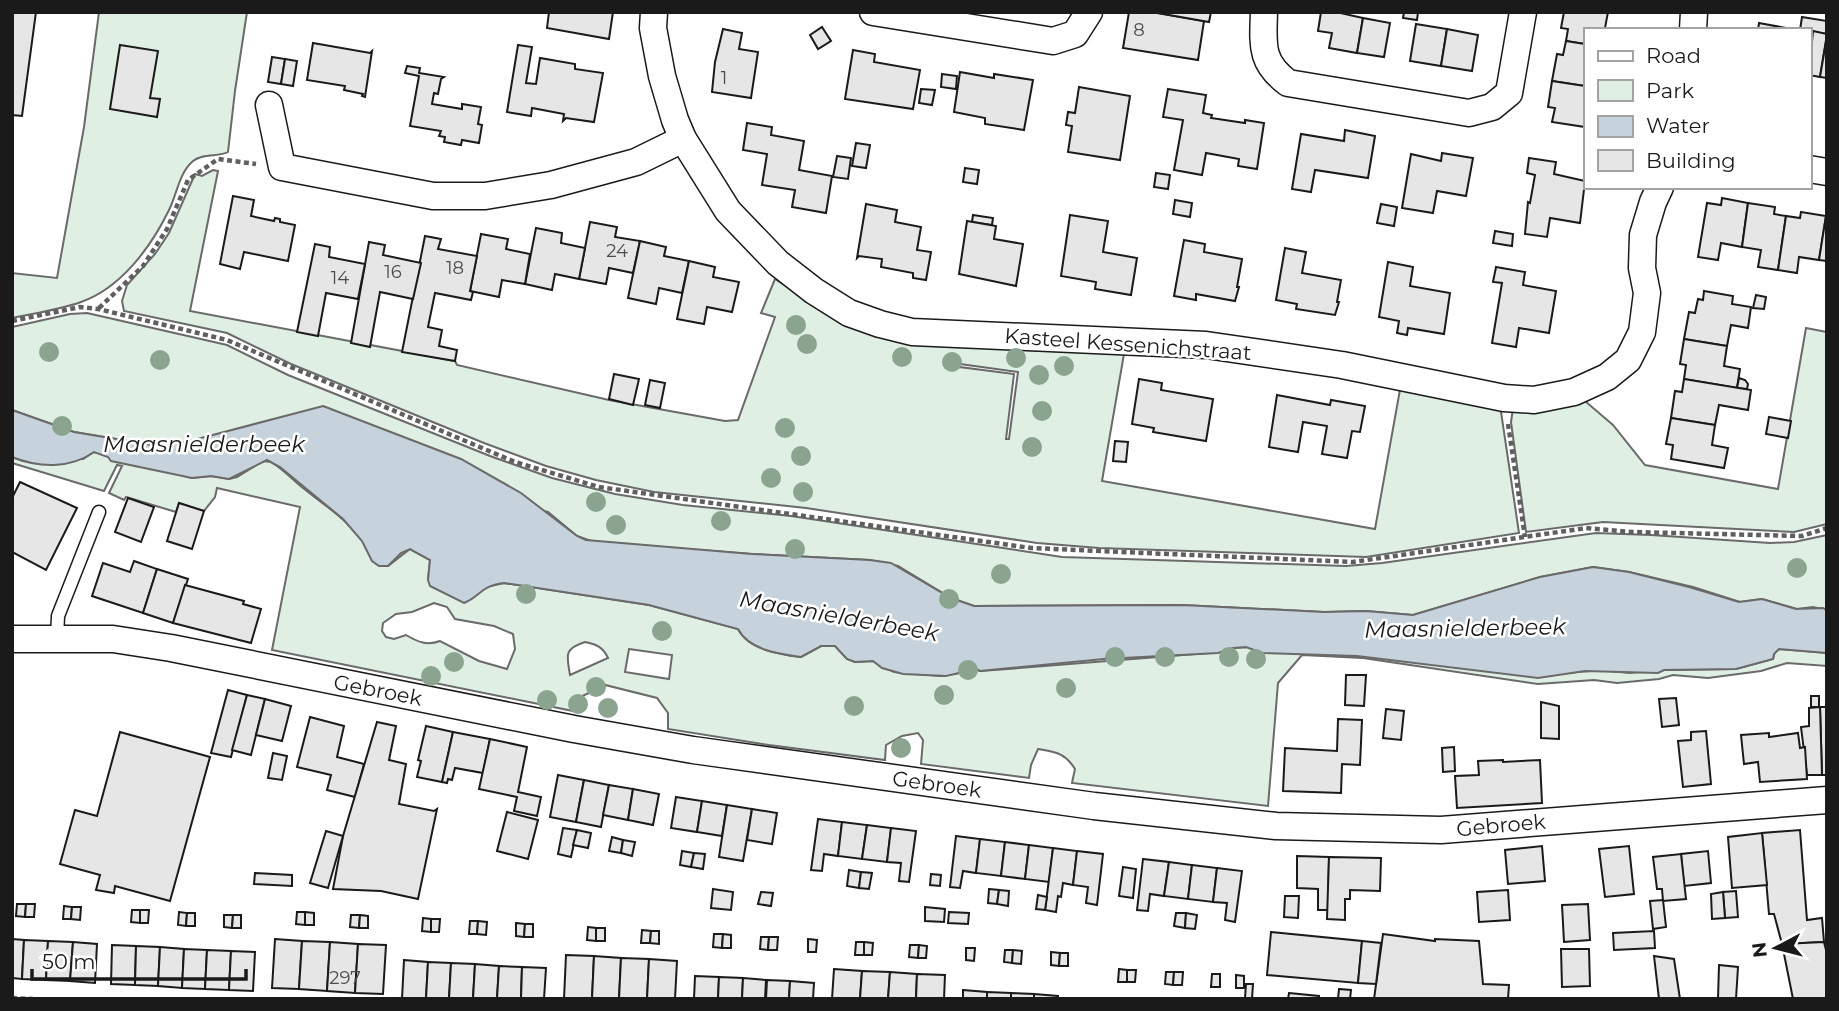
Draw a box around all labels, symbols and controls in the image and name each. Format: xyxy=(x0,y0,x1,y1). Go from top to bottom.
house number: 8 xyxy=(1133,19,1145,41)
legend xyxy=(1584,28,1811,189)
text: Road xyxy=(1646,43,1701,68)
house number: 1 xyxy=(721,67,727,89)
text: Park xyxy=(1646,78,1694,103)
text: Water xyxy=(1646,113,1710,138)
text: Building xyxy=(1646,148,1736,173)
house number: 24 xyxy=(606,240,628,262)
house number: 18 xyxy=(446,257,464,279)
house number: 16 xyxy=(384,261,402,283)
house number: 14 xyxy=(331,267,349,289)
street label: Kasteel Kessenichstraat xyxy=(1004,323,1252,365)
water label: Maasnielderbeek xyxy=(103,430,306,458)
water label: Maasnielderbeek xyxy=(737,585,942,648)
water label: Maasnielderbeek xyxy=(1364,612,1567,644)
street label: Gebroek xyxy=(332,669,425,711)
street label: Gebroek xyxy=(891,765,984,803)
street label: Gebroek xyxy=(1455,809,1547,841)
north arrow xyxy=(1741,913,1811,983)
scale bar xyxy=(32,937,245,981)
text: N xyxy=(1747,941,1772,959)
text: 50 m xyxy=(42,949,96,974)
house number: 297 xyxy=(329,967,361,989)

